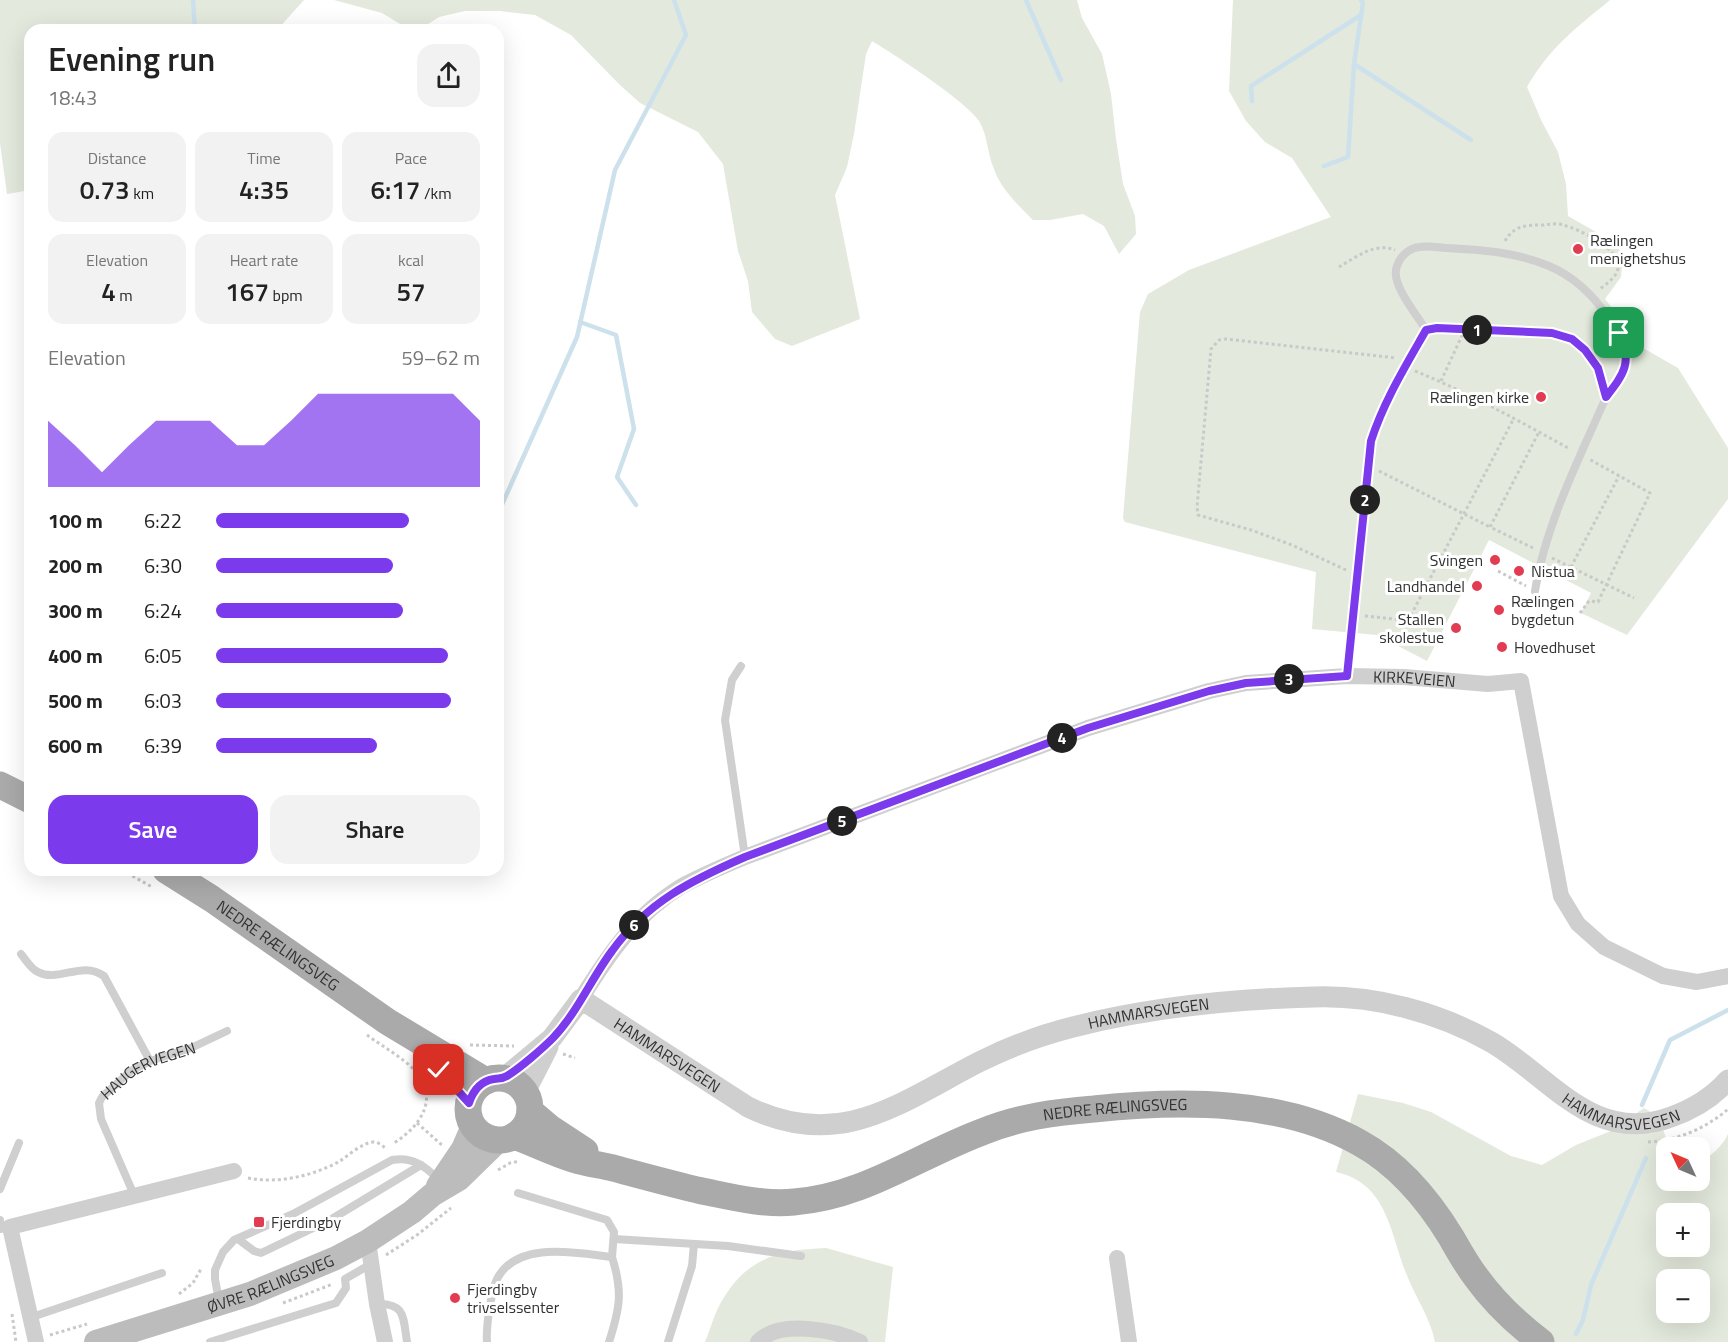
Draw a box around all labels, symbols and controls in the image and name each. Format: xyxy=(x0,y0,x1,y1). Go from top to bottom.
text: Evening run xyxy=(48,34,215,84)
button: share xyxy=(417,44,480,107)
text: 18:43 xyxy=(48,82,97,113)
text: Distance xyxy=(88,146,146,170)
text: Time xyxy=(247,146,281,170)
text: Pace xyxy=(395,146,427,170)
text: 0.73 xyxy=(80,170,130,209)
text: 4:35 xyxy=(239,170,289,209)
text: 6:17 xyxy=(370,170,420,209)
text: km xyxy=(130,181,154,205)
text: /km xyxy=(420,181,452,205)
place label: Rælingen menighetshus xyxy=(1590,228,1686,270)
marker: Rælingen menighetshus xyxy=(1571,242,1585,256)
text: Elevation xyxy=(86,248,148,272)
text: Heart rate xyxy=(230,248,298,272)
text: kcal xyxy=(398,248,424,272)
text: 4 xyxy=(101,272,116,311)
text: 167 xyxy=(225,272,269,311)
text: 57 xyxy=(396,272,426,311)
text: m xyxy=(116,283,133,307)
text: bpm xyxy=(269,283,303,307)
pin xyxy=(1593,307,1644,358)
pin: 1 xyxy=(1462,315,1492,345)
icon: arrive xyxy=(1602,316,1635,349)
text: 1 xyxy=(1473,318,1481,342)
text: Elevation xyxy=(48,342,126,373)
text: 59–62 m xyxy=(401,342,480,373)
place label: Rælingen kirke xyxy=(1430,385,1529,409)
marker: Rælingen kirke xyxy=(1534,390,1548,404)
pin: 2 xyxy=(1350,485,1380,515)
text: 2 xyxy=(1361,488,1369,512)
text: 100 m xyxy=(48,505,103,536)
text: 6:22 xyxy=(144,505,182,536)
place label: Svingen xyxy=(1430,548,1483,572)
text: 200 m xyxy=(48,550,103,581)
text: 6:30 xyxy=(144,550,182,581)
marker: Svingen xyxy=(1488,553,1502,567)
place label: Nistua xyxy=(1531,559,1575,583)
marker: Nistua xyxy=(1512,564,1526,578)
place label: Landhandel xyxy=(1387,574,1465,598)
marker: Landhandel xyxy=(1470,579,1484,593)
place label: Rælingen bygdetun xyxy=(1511,589,1574,631)
text: 300 m xyxy=(48,595,103,626)
text: 6:24 xyxy=(144,595,182,626)
marker: Rælingen bygdetun xyxy=(1492,603,1506,617)
place label: Stallen skolestue xyxy=(1379,607,1444,649)
marker: Stallen skolestue xyxy=(1449,621,1463,635)
place label: Hovedhuset xyxy=(1514,635,1596,659)
text: 400 m xyxy=(48,640,103,671)
text: 6:05 xyxy=(144,640,182,671)
marker: Hovedhuset xyxy=(1495,640,1509,654)
pin: 3 xyxy=(1274,664,1304,694)
street label: KIRKEVEIEN xyxy=(1373,664,1457,693)
text: 3 xyxy=(1285,667,1293,691)
text: 500 m xyxy=(48,685,103,716)
text: 6:03 xyxy=(144,685,182,716)
pin: 4 xyxy=(1047,723,1077,753)
text: 4 xyxy=(1058,726,1066,750)
text: 600 m xyxy=(48,730,103,761)
text: 6:39 xyxy=(144,730,182,761)
button: Save xyxy=(48,795,258,864)
button: Share xyxy=(270,795,480,864)
pin: 5 xyxy=(827,806,857,836)
text: 5 xyxy=(838,809,846,833)
street label: NEDRE RÆLINGSVEG xyxy=(212,894,344,996)
pin: 6 xyxy=(619,910,649,940)
text: 6 xyxy=(630,913,638,937)
street label: HAMMARSVEGEN xyxy=(1085,991,1210,1035)
street label: HAMMARSVEGEN xyxy=(609,1011,725,1098)
street label: HAUGERVEGEN xyxy=(95,1035,199,1105)
pin xyxy=(413,1044,464,1095)
icon: check xyxy=(422,1053,455,1086)
street label: HAMMARSVEGEN xyxy=(1557,1087,1684,1136)
street label: NEDRE RÆLINGSVEG xyxy=(1041,1092,1187,1127)
north arrow xyxy=(1656,1137,1710,1191)
map controls xyxy=(1656,1137,1710,1323)
button: + xyxy=(1656,1203,1710,1257)
place label: Fjerdingby xyxy=(271,1210,341,1234)
marker: Fjerdingby xyxy=(252,1215,266,1229)
street label: ØVRE RÆLINGSVEG xyxy=(204,1248,338,1319)
button: − xyxy=(1656,1269,1710,1323)
place label: Fjerdingby trivselssenter xyxy=(467,1277,560,1319)
marker: Fjerdingby trivselssenter xyxy=(448,1291,462,1305)

